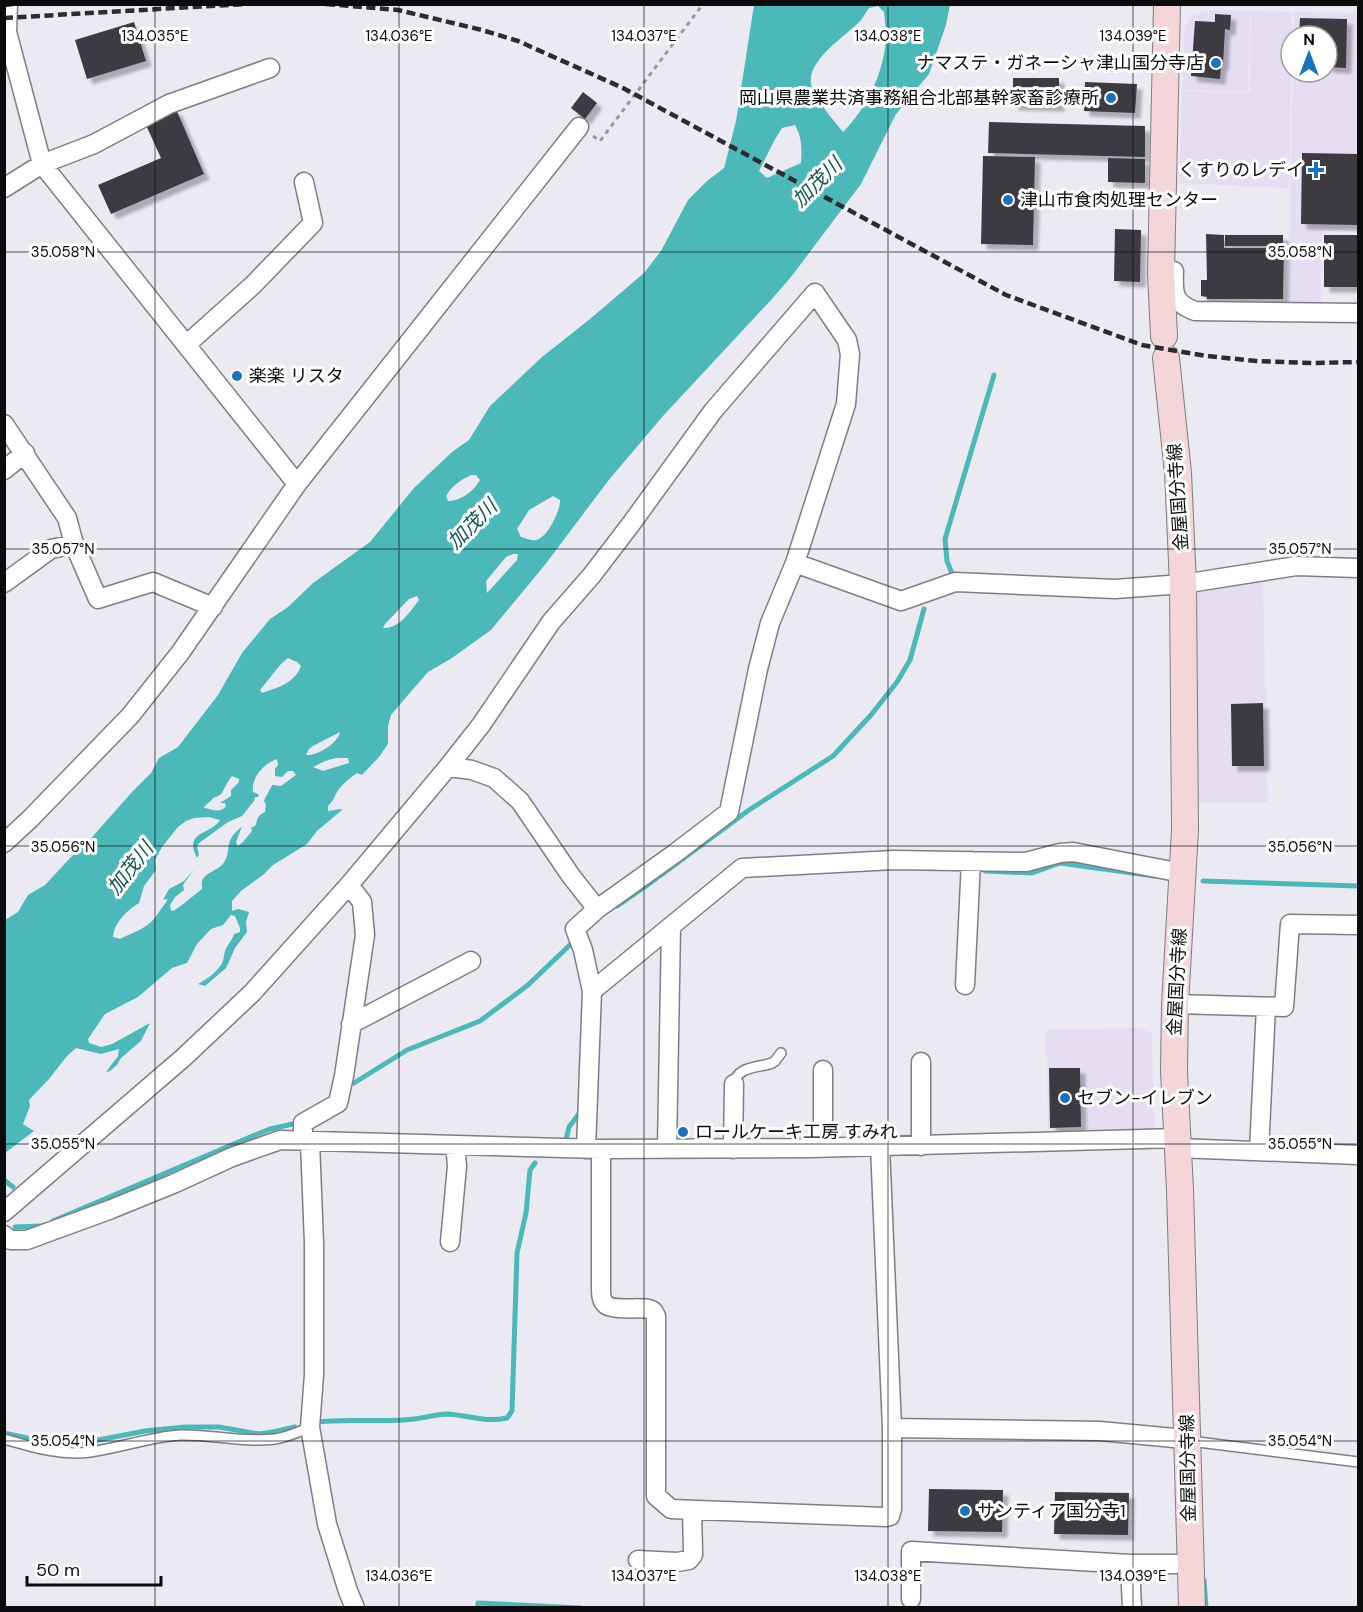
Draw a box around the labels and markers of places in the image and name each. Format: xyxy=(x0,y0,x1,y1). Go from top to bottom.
place label: ナマステ・ガネーシャ津山国分寺店 xyxy=(916,51,1204,75)
marker: ナマステ・ガネーシャ津山国分寺店 xyxy=(1209,56,1223,70)
place label: 岡山県農業共済事務組合北部基幹家畜診療所 xyxy=(739,86,1099,110)
marker: 岡山県農業共済事務組合北部基幹家畜診療所 xyxy=(1104,91,1118,105)
place label: くすりのレデイ xyxy=(1178,158,1304,182)
marker: くすりのレデイ xyxy=(1309,163,1323,177)
place label: 津山市食肉処理センター xyxy=(1020,188,1218,212)
marker: 津山市食肉処理センター xyxy=(1001,193,1015,207)
place label: 楽楽 リスタ xyxy=(249,364,344,388)
marker: 楽楽 リスタ xyxy=(230,369,244,383)
place label: セブン-イレブン xyxy=(1077,1086,1213,1110)
marker: セブン-イレブン xyxy=(1058,1091,1072,1105)
place label: ロールケーキ工房 すみれ xyxy=(695,1120,898,1144)
marker: ロールケーキ工房 すみれ xyxy=(676,1125,690,1139)
place label: サンティア国分寺1 xyxy=(977,1499,1126,1523)
marker: サンティア国分寺1 xyxy=(958,1504,972,1518)

